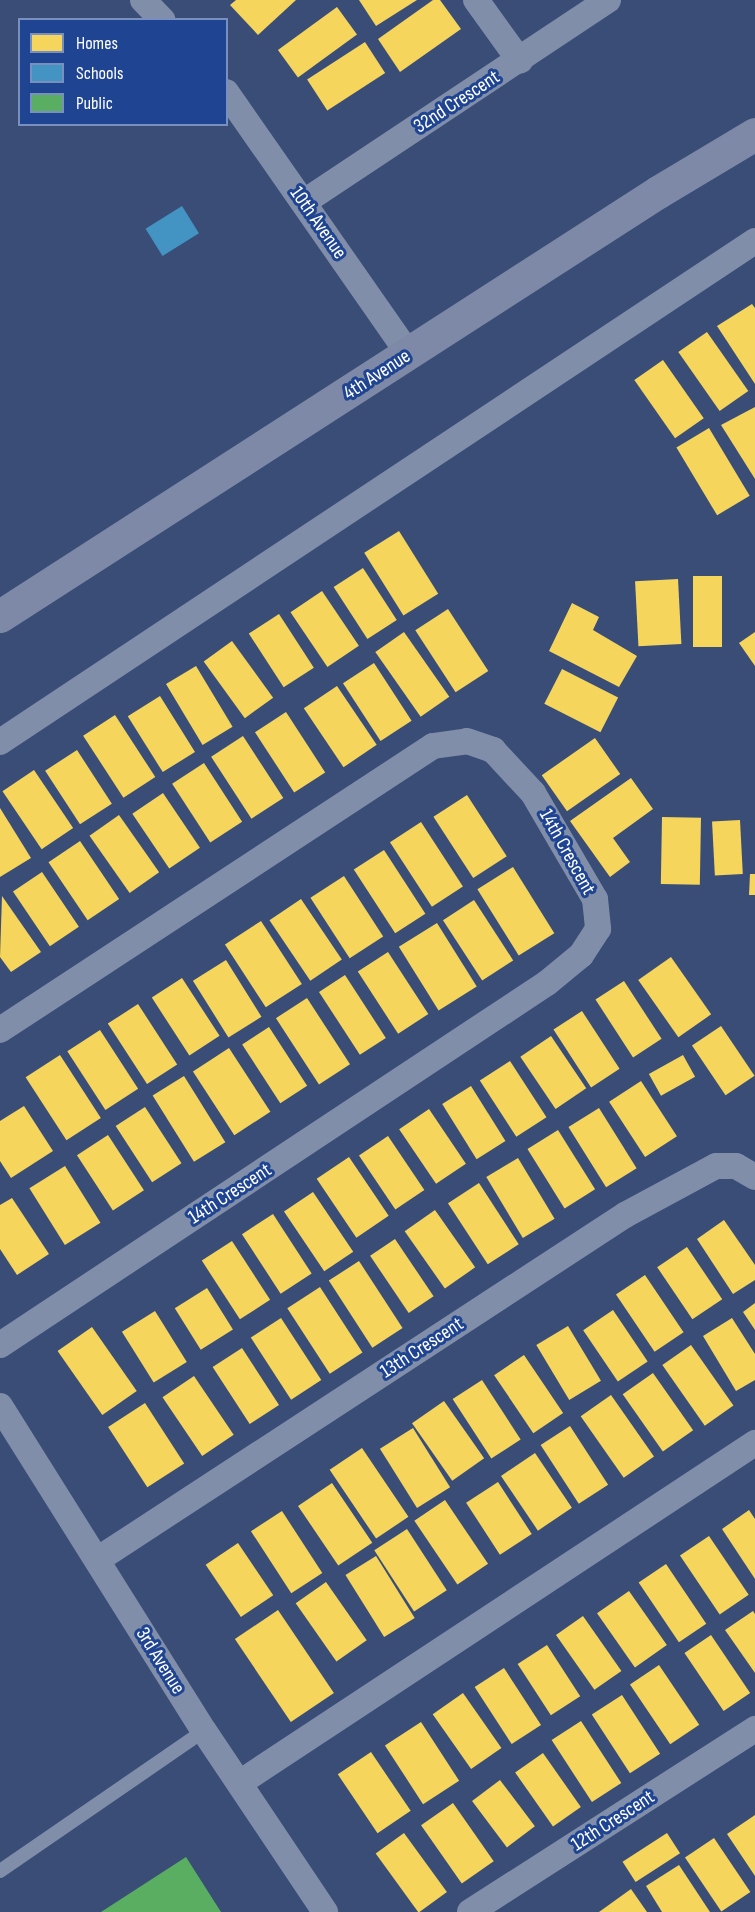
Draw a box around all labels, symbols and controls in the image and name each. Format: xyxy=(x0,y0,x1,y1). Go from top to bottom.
legend xyxy=(18,18,228,126)
text: Homes xyxy=(76,33,118,54)
text: Schools xyxy=(76,63,123,84)
street label: 32nd Crescent xyxy=(409,65,505,139)
text: Public xyxy=(76,93,113,114)
street label: 10th Avenue xyxy=(284,182,352,264)
street label: 4th Avenue xyxy=(339,344,415,406)
street label: 14th Crescent xyxy=(534,805,600,899)
street label: 14th Crescent xyxy=(184,1158,276,1230)
street label: 13th Crescent xyxy=(376,1312,468,1384)
street label: 3rd Avenue xyxy=(130,1623,190,1699)
street label: 12th Crescent xyxy=(567,1785,659,1857)

